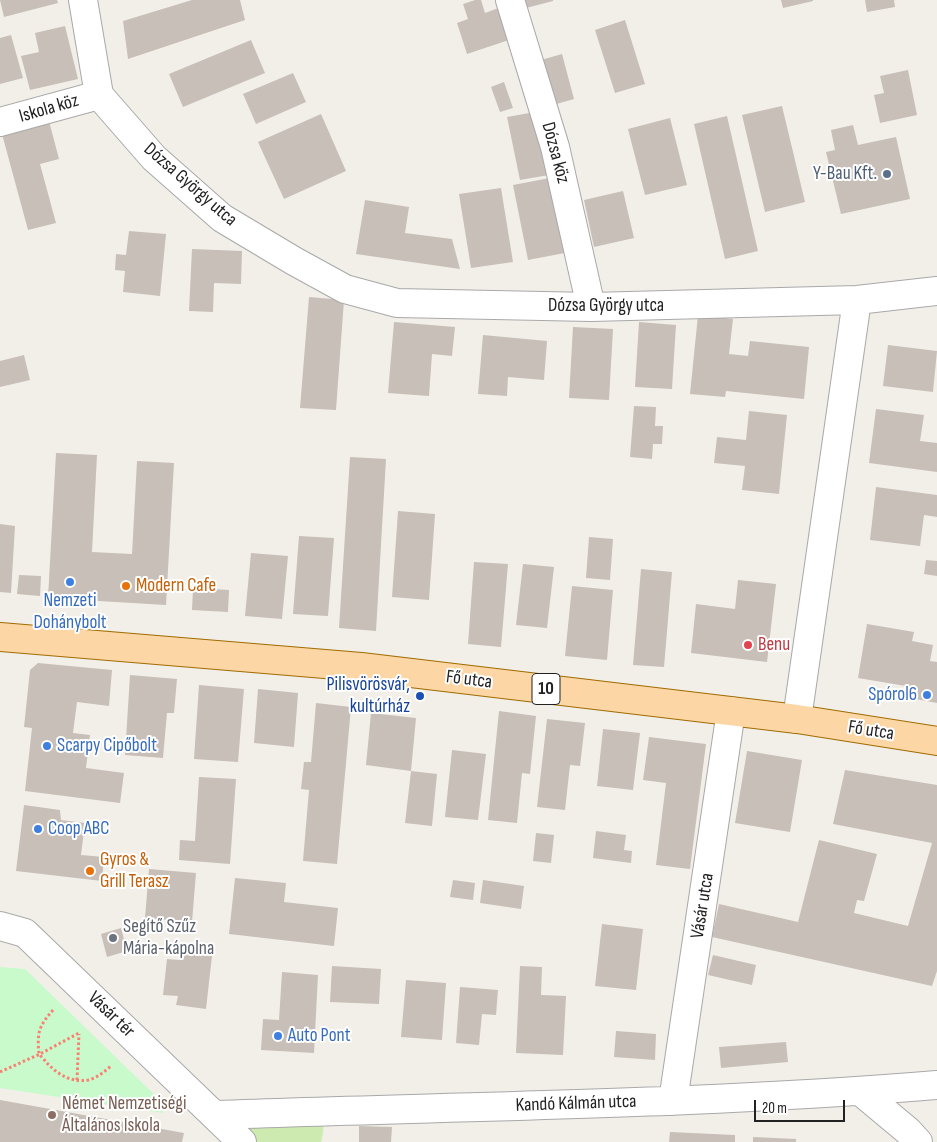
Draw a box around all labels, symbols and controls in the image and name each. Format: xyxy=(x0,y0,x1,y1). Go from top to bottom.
street label: Iskola köz xyxy=(17,90,81,128)
street label: Dózsa köz xyxy=(536,120,574,186)
street label: Dózsa György utca xyxy=(139,138,241,232)
place label: Y-Bau Kft. xyxy=(813,163,877,185)
marker: Y-Bau Kft. xyxy=(881,168,893,180)
street label: Dózsa György utca xyxy=(548,295,664,317)
place label: Modern Cafe xyxy=(136,575,216,597)
marker: Nemzeti Dohánybolt xyxy=(64,576,76,588)
marker: Modern Cafe xyxy=(120,580,132,592)
place label: Nemzeti Dohánybolt xyxy=(33,590,107,634)
place label: Benu xyxy=(758,634,790,656)
marker: Benu xyxy=(742,639,754,651)
street label: Fő utca xyxy=(445,666,493,694)
place label: Pilisvörösvár, kultúrház xyxy=(327,674,410,718)
road number: 10 xyxy=(532,674,560,704)
place label: Spórol6 xyxy=(868,684,917,706)
marker: Spórol6 xyxy=(921,689,933,701)
marker: Pilisvörösvár, kultúrház xyxy=(414,690,426,702)
street label: Fő utca xyxy=(846,716,896,746)
place label: Scarpy Cipőbolt xyxy=(57,735,157,757)
marker: Scarpy Cipőbolt xyxy=(41,740,53,752)
place label: Coop ABC xyxy=(48,818,110,840)
marker: Coop ABC xyxy=(32,823,44,835)
place label: Gyros & Grill Terasz xyxy=(100,849,169,893)
marker: Gyros & Grill Terasz xyxy=(84,865,96,877)
street label: Vásár utca xyxy=(687,872,719,940)
place label: Segítő Szűz Mária-kápolna xyxy=(123,916,214,960)
marker: Segítő Szűz Mária-kápolna xyxy=(107,932,119,944)
street label: Vásár tér xyxy=(83,987,139,1043)
place label: Auto Pont xyxy=(288,1025,351,1047)
marker: Auto Pont xyxy=(272,1030,284,1042)
street label: Kandó Kálmán utca xyxy=(515,1090,637,1118)
scale bar xyxy=(757,1090,848,1122)
place label: Német Nemzetiségi Általános Iskola xyxy=(62,1093,186,1137)
text: 20 m xyxy=(762,1099,787,1118)
marker: Német Nemzetiségi Általános Iskola xyxy=(46,1109,58,1121)

